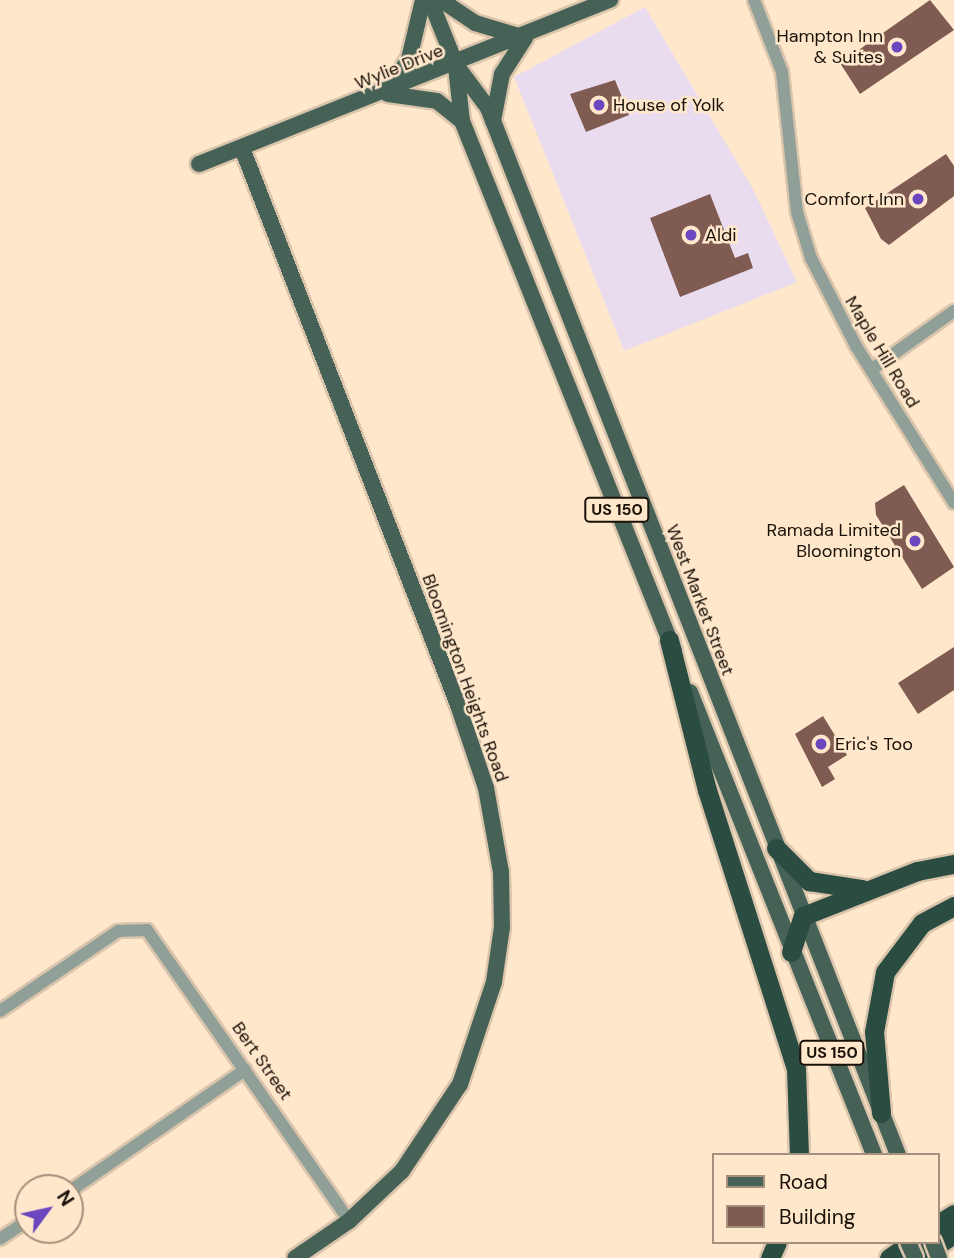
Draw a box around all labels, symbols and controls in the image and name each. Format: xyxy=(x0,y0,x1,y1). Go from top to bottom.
place label: Hampton Inn & Suites xyxy=(777,26,883,68)
street label: Wylie Drive xyxy=(352,39,446,95)
marker: Hampton Inn & Suites xyxy=(889,39,905,55)
place label: House of Yolk xyxy=(613,94,725,116)
marker: House of Yolk xyxy=(591,97,607,113)
place label: Comfort Inn xyxy=(805,188,904,210)
marker: Comfort Inn xyxy=(910,191,926,207)
place label: Aldi xyxy=(705,224,737,246)
marker: Aldi xyxy=(683,227,699,243)
street label: Maple Hill Road xyxy=(840,292,924,412)
road number: US 150 xyxy=(584,498,650,523)
place label: Ramada Limited Bloomington xyxy=(767,520,901,562)
street label: West Market Street xyxy=(661,521,739,679)
marker: Ramada Limited Bloomington xyxy=(907,533,923,549)
street label: Bloomington Heights Road xyxy=(417,571,513,785)
place label: Eric's Too xyxy=(835,733,913,755)
marker: Eric's Too xyxy=(813,736,829,752)
street label: Bert Street xyxy=(227,1018,297,1104)
road number: US 150 xyxy=(799,1040,865,1065)
legend xyxy=(712,1153,940,1244)
text: Road xyxy=(779,1168,828,1196)
north arrow xyxy=(14,1174,84,1244)
text: N xyxy=(51,1186,80,1211)
text: Building xyxy=(779,1203,855,1231)

